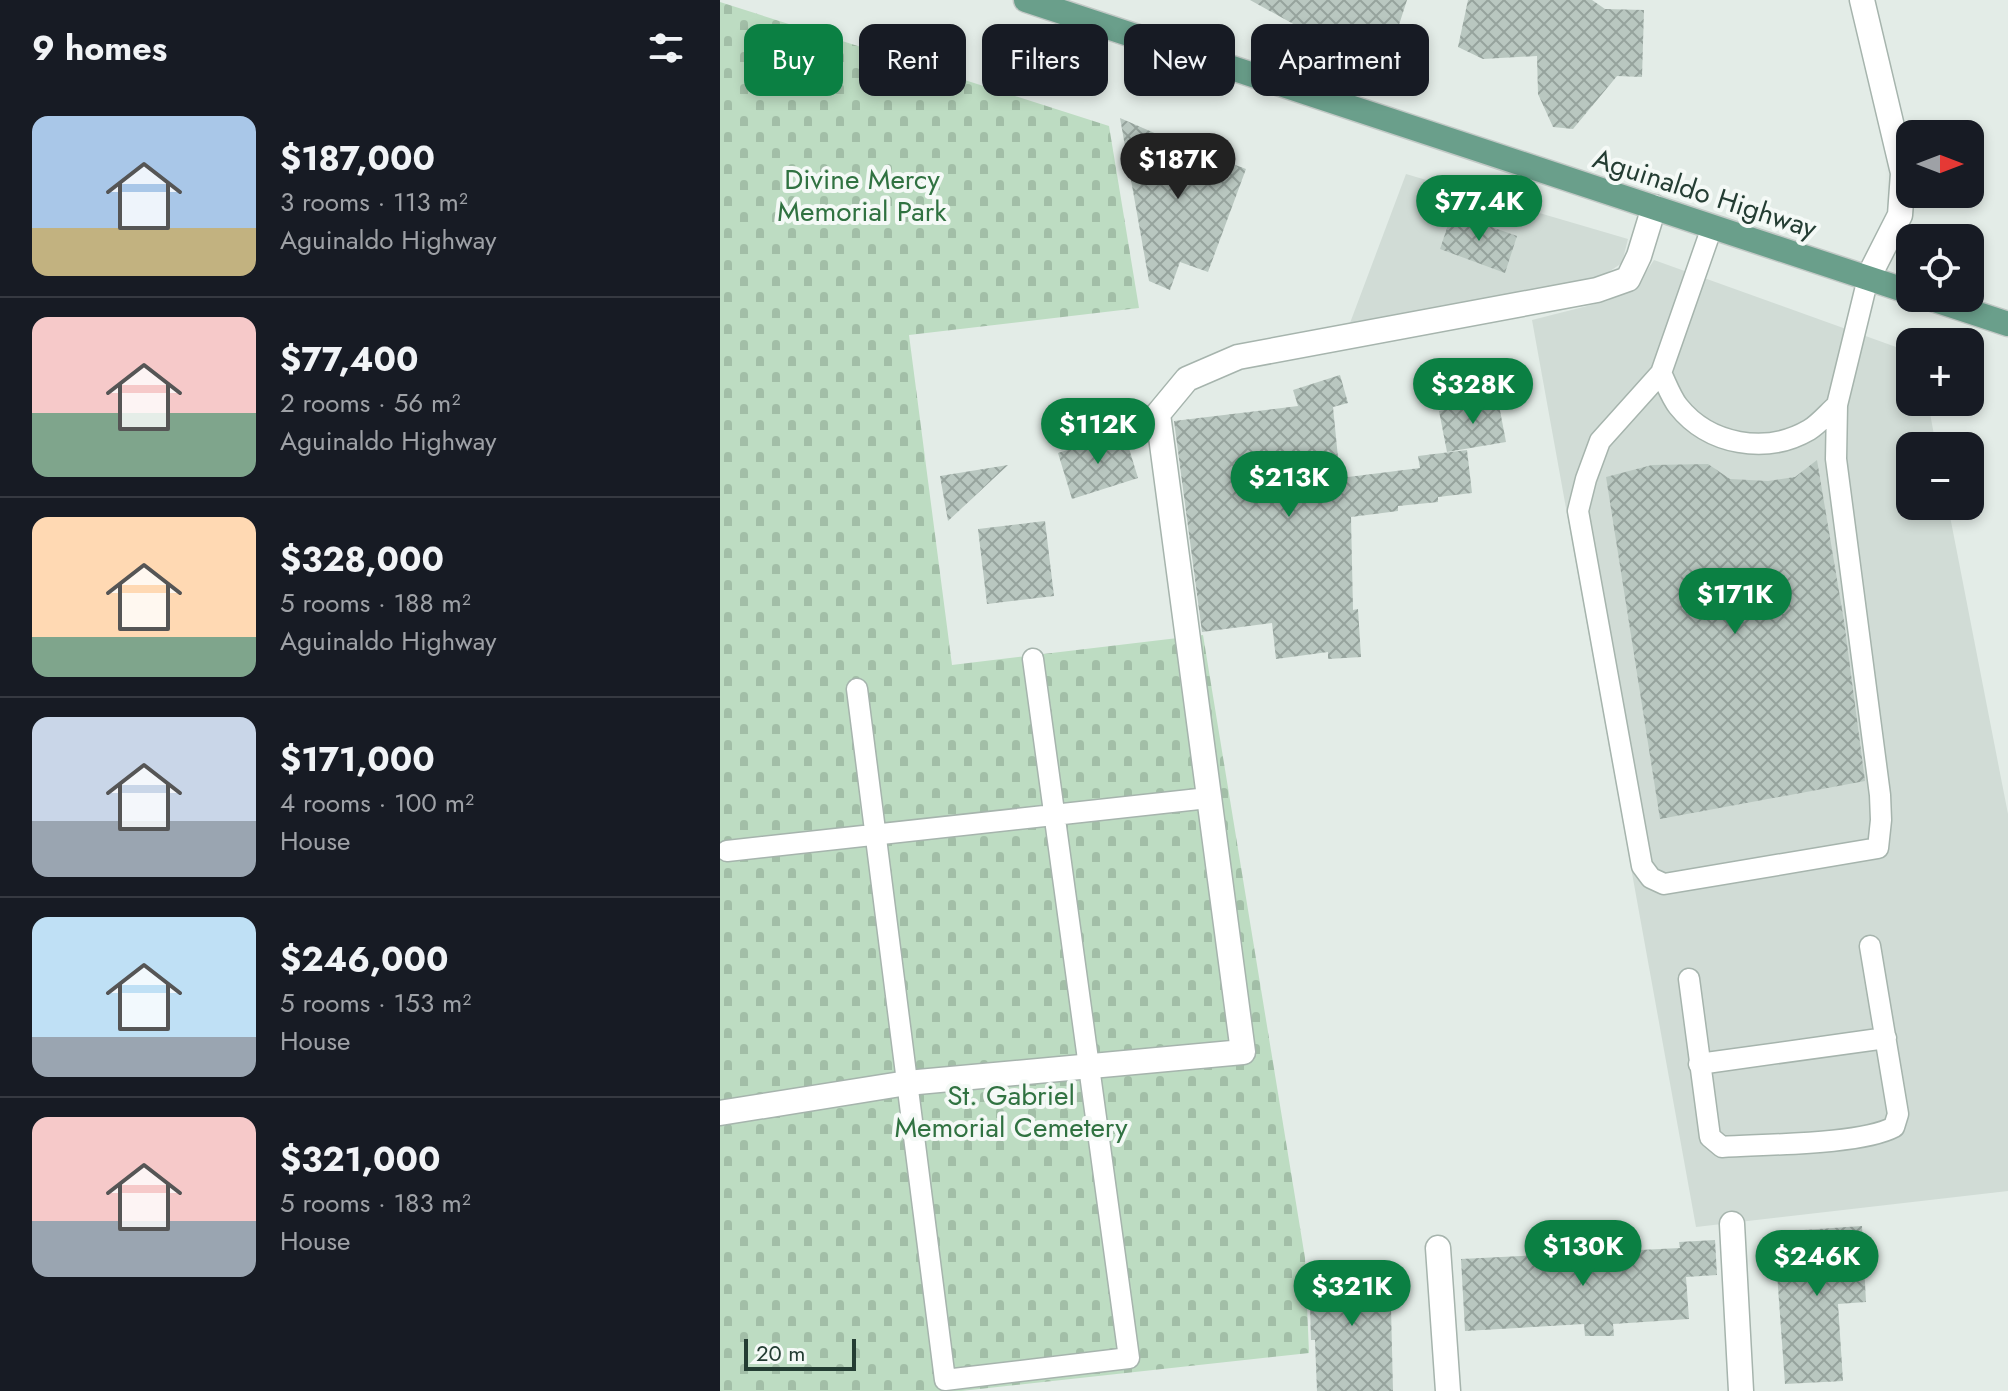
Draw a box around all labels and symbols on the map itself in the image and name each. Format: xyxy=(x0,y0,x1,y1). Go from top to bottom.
north arrow xyxy=(1896,120,1984,208)
pin: $187K xyxy=(1122,133,1234,201)
street label: Aguinaldo Highway xyxy=(1588,138,1823,249)
park label: Divine Mercy Memorial Park xyxy=(777,159,947,232)
pin: $77.4K xyxy=(1414,175,1544,243)
pin: $328K xyxy=(1417,358,1529,426)
pin: $112K xyxy=(1042,398,1154,466)
pin: $213K xyxy=(1233,451,1345,519)
pin: $171K xyxy=(1679,568,1791,636)
park label: St. Gabriel Memorial Cemetery xyxy=(894,1075,1128,1148)
pin: $130K xyxy=(1527,1220,1639,1288)
pin: $246K xyxy=(1761,1230,1873,1298)
pin: $321K xyxy=(1296,1260,1408,1328)
scale bar xyxy=(744,1335,856,1371)

